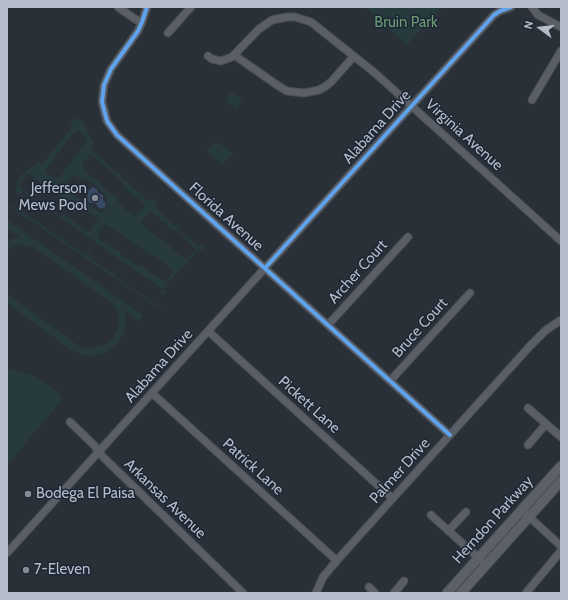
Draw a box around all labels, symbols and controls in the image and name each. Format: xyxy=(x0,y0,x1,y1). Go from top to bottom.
north arrow xyxy=(520,8,560,48)
park label: Bruin Park xyxy=(374,14,438,32)
text: N xyxy=(521,19,536,30)
street label: Alabama Drive xyxy=(339,87,415,167)
street label: Virginia Avenue xyxy=(421,95,507,175)
street label: Florida Avenue xyxy=(185,179,267,255)
place label: Jefferson Mews Pool xyxy=(18,180,87,215)
marker: Jefferson Mews Pool xyxy=(90,193,100,203)
street label: Archer Court xyxy=(325,236,391,308)
street label: Bruce Court xyxy=(389,294,451,362)
street label: Alabama Drive xyxy=(121,326,197,406)
street label: Pickett Lane xyxy=(274,373,344,437)
street label: Patrick Lane xyxy=(219,435,287,499)
street label: Palmer Drive xyxy=(366,435,434,507)
street label: Arkansas Avenue xyxy=(120,455,210,543)
street label: Herndon Parkway xyxy=(449,472,537,568)
place label: Bodega El Paisa xyxy=(36,485,135,503)
marker: Bodega El Paisa xyxy=(23,489,33,499)
place label: 7-Eleven xyxy=(34,561,90,579)
marker: 7-Eleven xyxy=(21,565,31,575)

